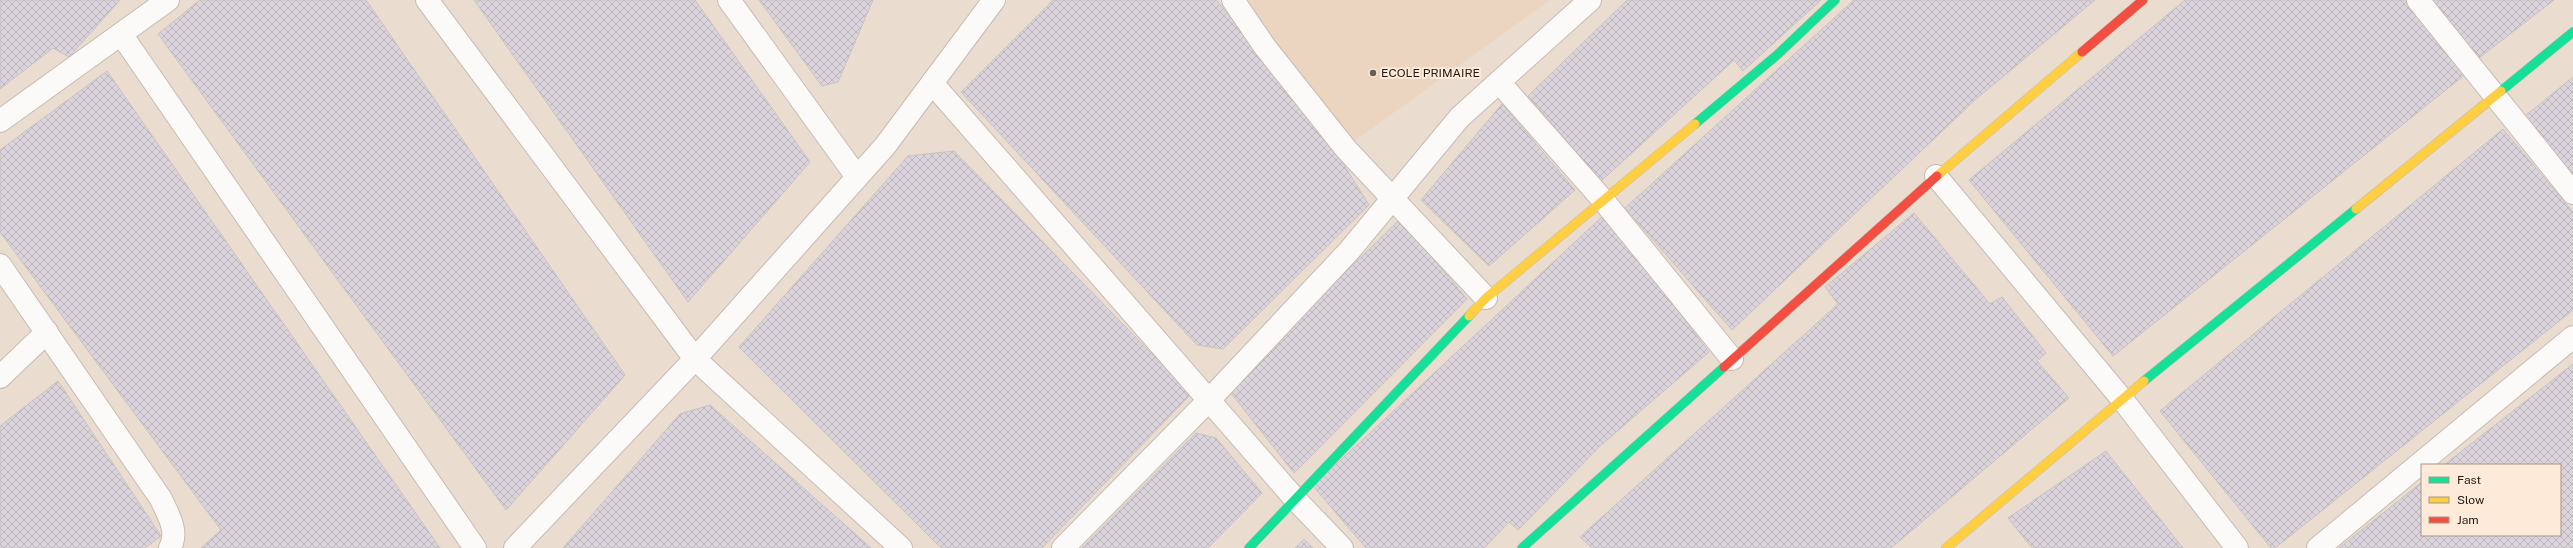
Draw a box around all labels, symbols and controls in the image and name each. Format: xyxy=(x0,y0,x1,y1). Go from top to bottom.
place label: ECOLE PRIMAIRE xyxy=(1381,66,1480,80)
marker: ECOLE PRIMAIRE xyxy=(1368,68,1378,78)
legend xyxy=(2421,464,2561,536)
text: Fast xyxy=(2457,473,2482,487)
text: Slow xyxy=(2457,493,2485,507)
text: Jam xyxy=(2457,513,2479,527)

